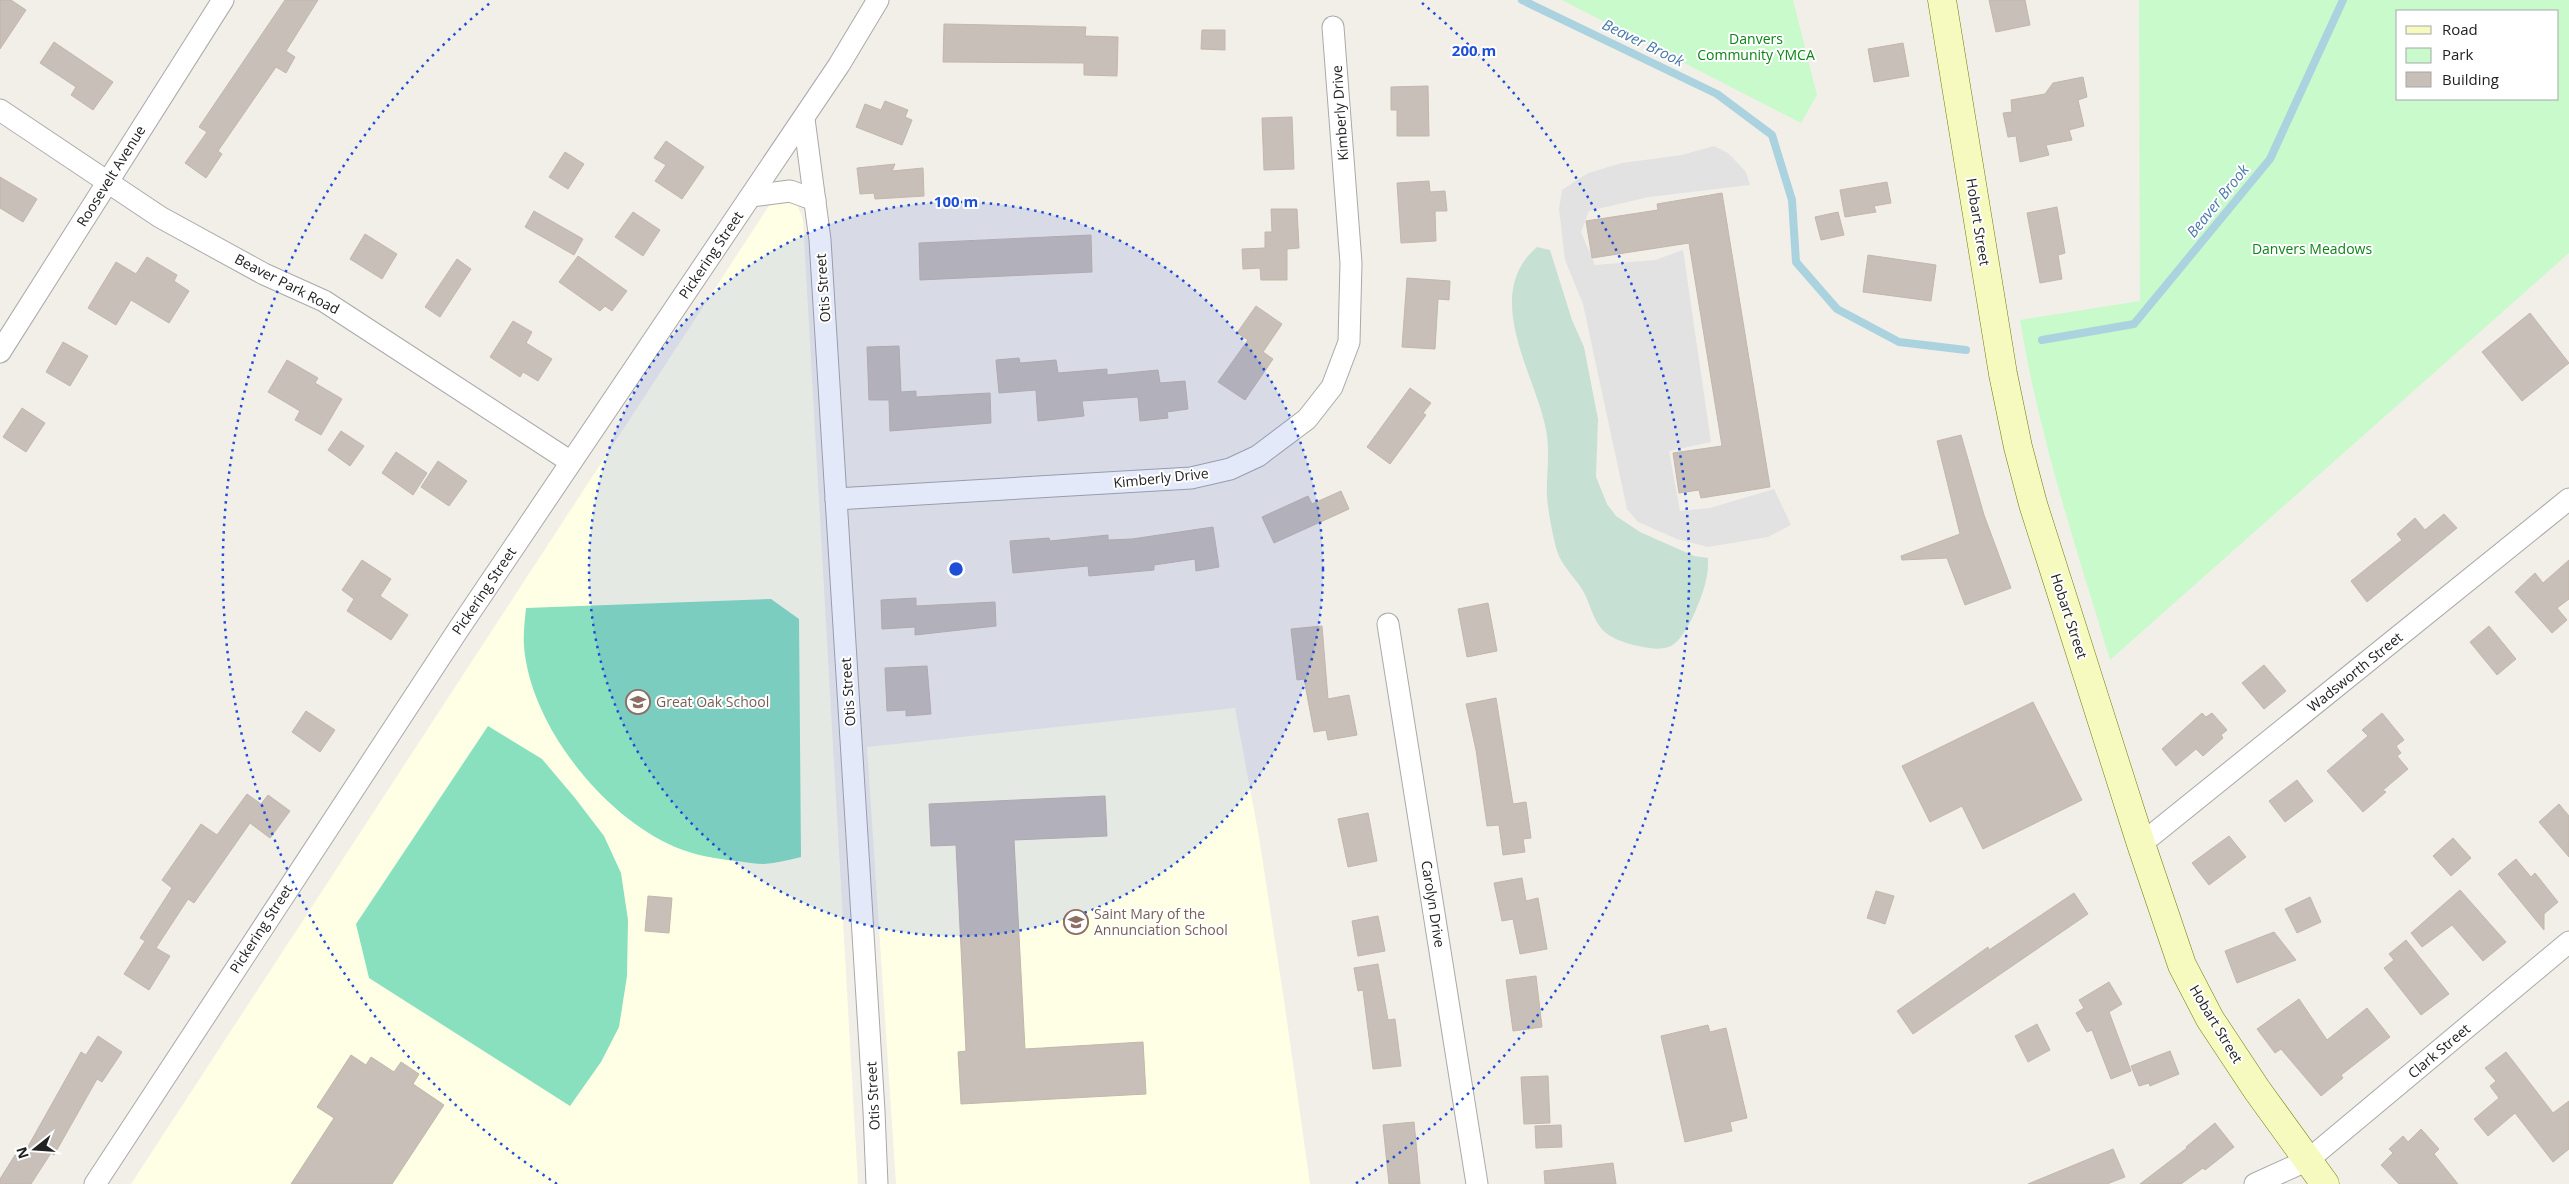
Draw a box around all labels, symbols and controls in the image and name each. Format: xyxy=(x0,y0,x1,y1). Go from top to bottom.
legend xyxy=(2396,10,2559,100)
water label: Beaver Brook xyxy=(1599,14,1688,71)
text: Road xyxy=(2442,19,2478,39)
park label: Danvers Community YMCA xyxy=(1697,29,1815,64)
text: 200 m xyxy=(1452,40,1496,60)
text: Park xyxy=(2442,44,2473,64)
street label: Kimberly Drive xyxy=(1327,65,1352,161)
text: Building xyxy=(2442,69,2499,89)
street label: Roosevelt Avenue xyxy=(72,121,149,230)
water label: Beaver Brook xyxy=(2182,159,2253,241)
street label: Hobart Street xyxy=(1962,177,1995,267)
text: 100 m xyxy=(934,191,978,211)
street label: Pickering Street xyxy=(674,207,747,302)
park label: Danvers Meadows xyxy=(2252,239,2372,258)
street label: Beaver Park Road xyxy=(232,249,343,318)
street label: Otis Street xyxy=(811,253,834,323)
street label: Kimberly Drive xyxy=(1112,463,1210,492)
street label: Pickering Street xyxy=(447,543,520,638)
centre of rings xyxy=(947,560,965,578)
street label: Hobart Street xyxy=(2047,571,2092,661)
street label: Wadsworth Street xyxy=(2303,627,2406,716)
street label: Otis Street xyxy=(836,657,859,727)
school or university icon: Great Oak School xyxy=(625,689,651,715)
place label: Great Oak School xyxy=(656,692,769,711)
street label: Carolyn Drive xyxy=(1417,859,1450,949)
street label: Pickering Street xyxy=(225,881,296,977)
place label: Saint Mary of the Annunciation School xyxy=(1094,904,1228,939)
school or university icon: Saint Mary of the Annunciation School xyxy=(1063,909,1089,935)
street label: Hobart Street xyxy=(2185,981,2247,1067)
street label: Clark Street xyxy=(2403,1019,2474,1082)
street label: Otis Street xyxy=(861,1061,884,1131)
north arrow xyxy=(10,1124,60,1174)
text: N xyxy=(11,1145,33,1161)

